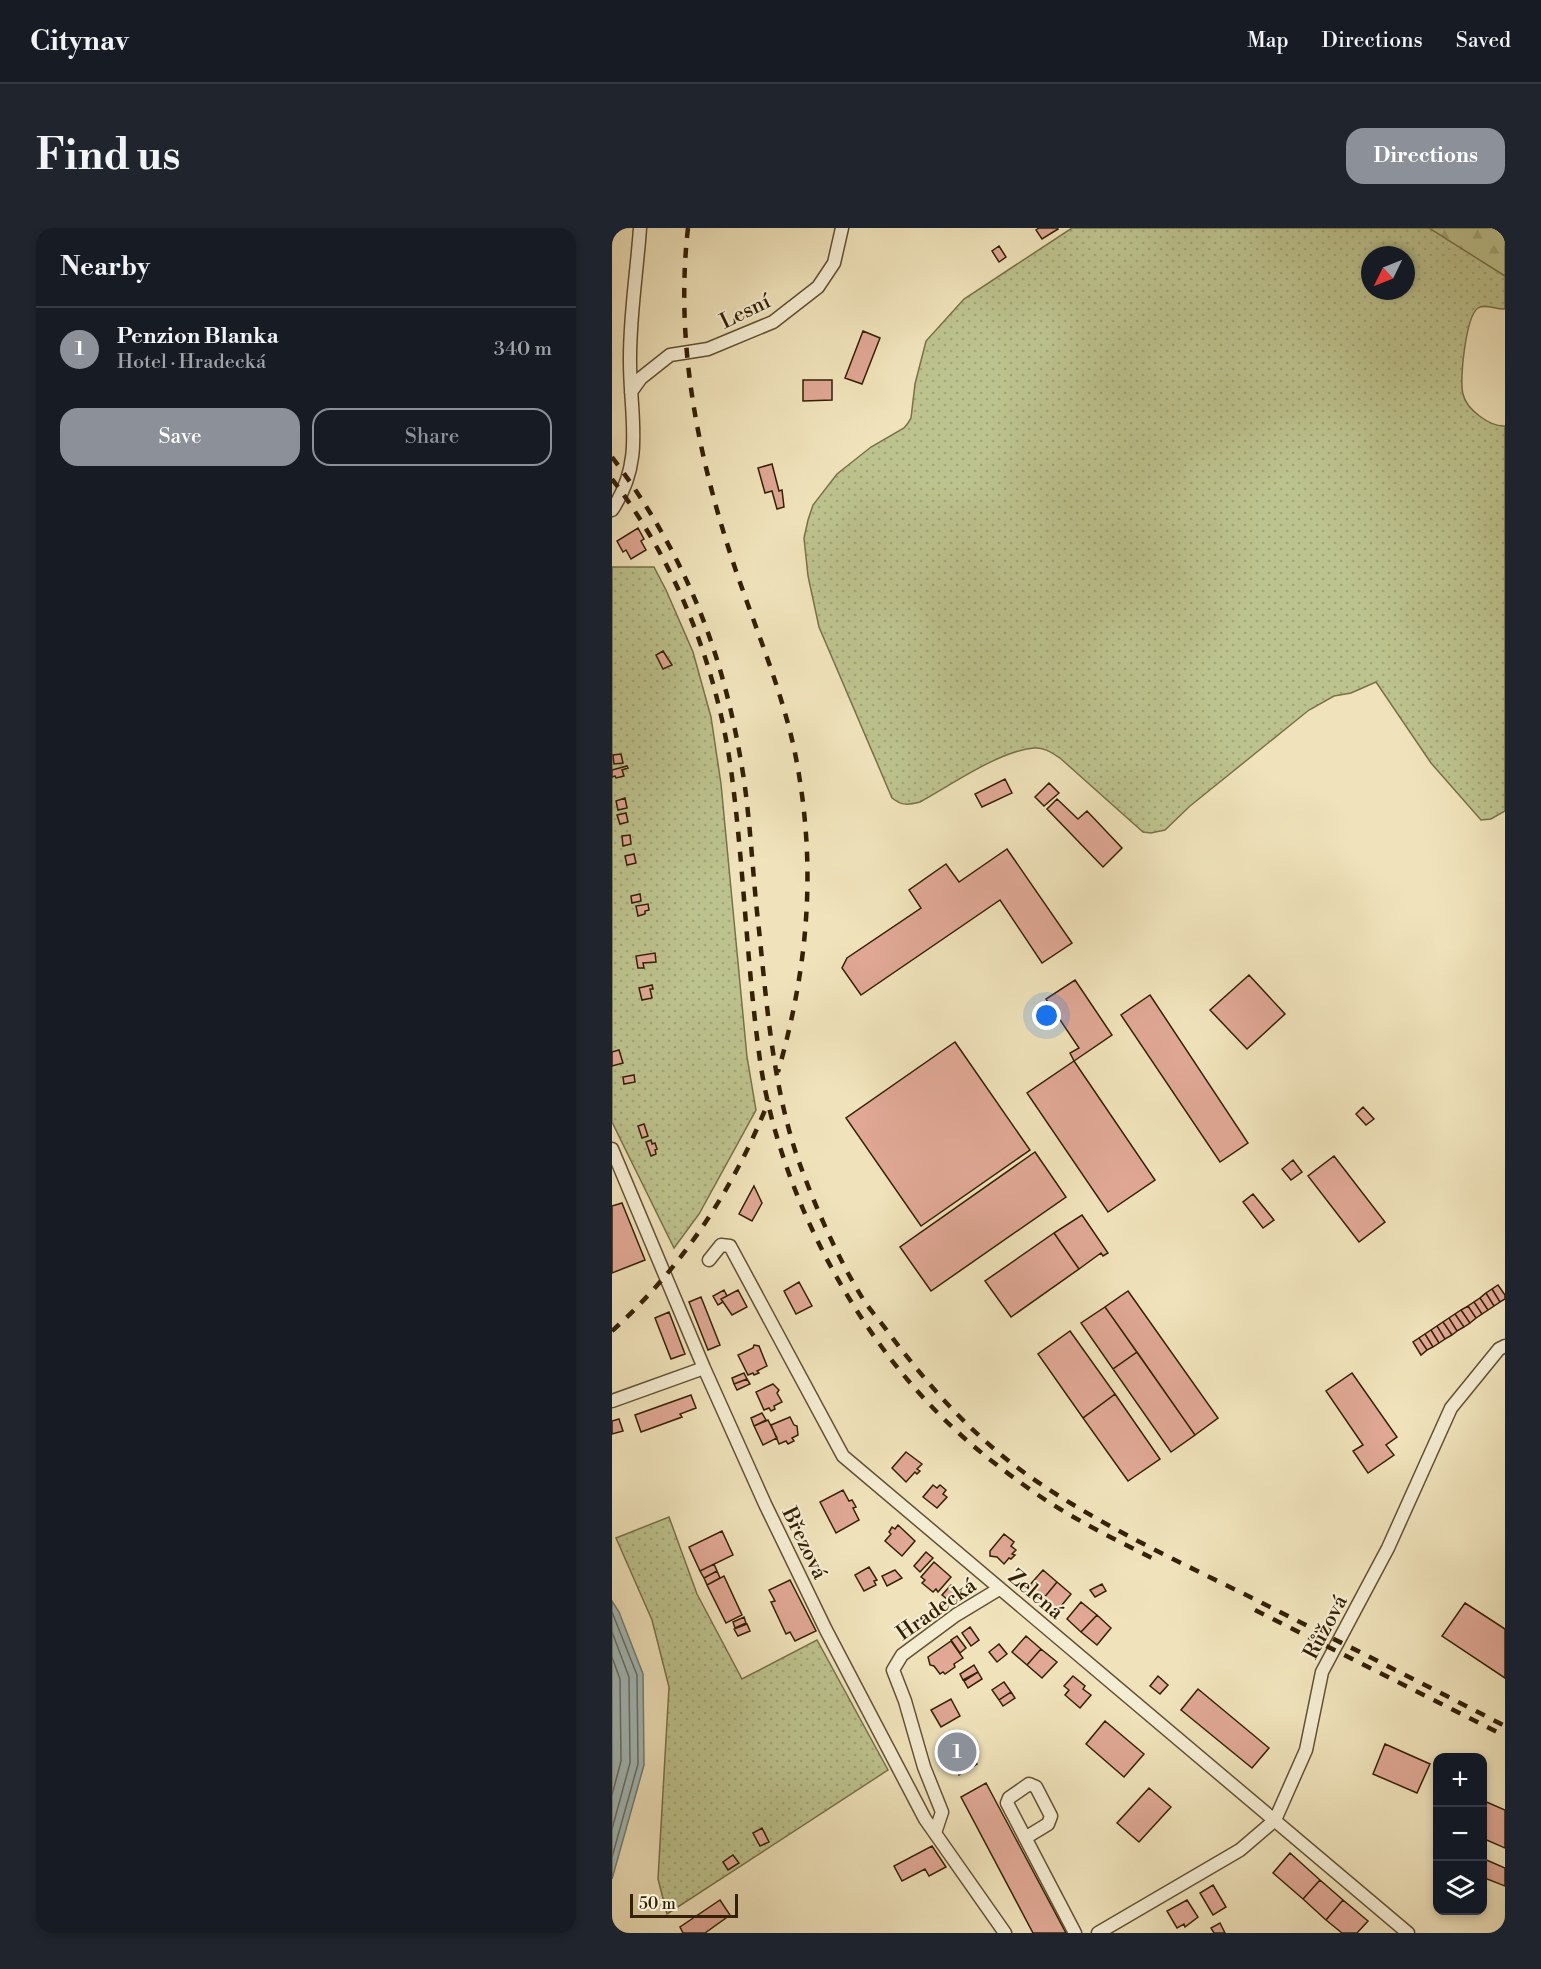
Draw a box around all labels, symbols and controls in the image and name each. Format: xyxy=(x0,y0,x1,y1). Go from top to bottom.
text: Citynav xyxy=(30,24,129,59)
text: Map xyxy=(1247,28,1289,54)
text: Directions xyxy=(1322,28,1423,54)
text: Saved xyxy=(1456,28,1511,54)
button: Directions xyxy=(1346,128,1505,184)
text: Find us xyxy=(36,130,180,183)
north arrow xyxy=(1361,246,1415,300)
text: Nearby xyxy=(60,251,150,283)
street label: Lesní xyxy=(716,288,776,335)
text: Penzion Blanka xyxy=(117,323,279,350)
text: 1 xyxy=(75,337,84,362)
text: 340 m xyxy=(494,337,552,362)
text: Hotel · Hradecká xyxy=(117,350,266,375)
button: Save xyxy=(60,408,300,466)
button: Share xyxy=(312,408,552,466)
your location xyxy=(1032,1001,1061,1030)
street label: Březová xyxy=(775,1502,833,1584)
street label: Zelená xyxy=(1002,1564,1069,1626)
street label: Hradecká xyxy=(892,1573,982,1647)
street label: Růžová xyxy=(1298,1591,1354,1664)
pin: 1 xyxy=(938,1730,976,1774)
map controls xyxy=(1433,1753,1487,1915)
button: + xyxy=(1433,1753,1487,1807)
button: − xyxy=(1433,1807,1487,1861)
button: layers xyxy=(1433,1861,1487,1915)
scale bar xyxy=(630,1891,738,1918)
text: 50 m xyxy=(639,1894,676,1914)

